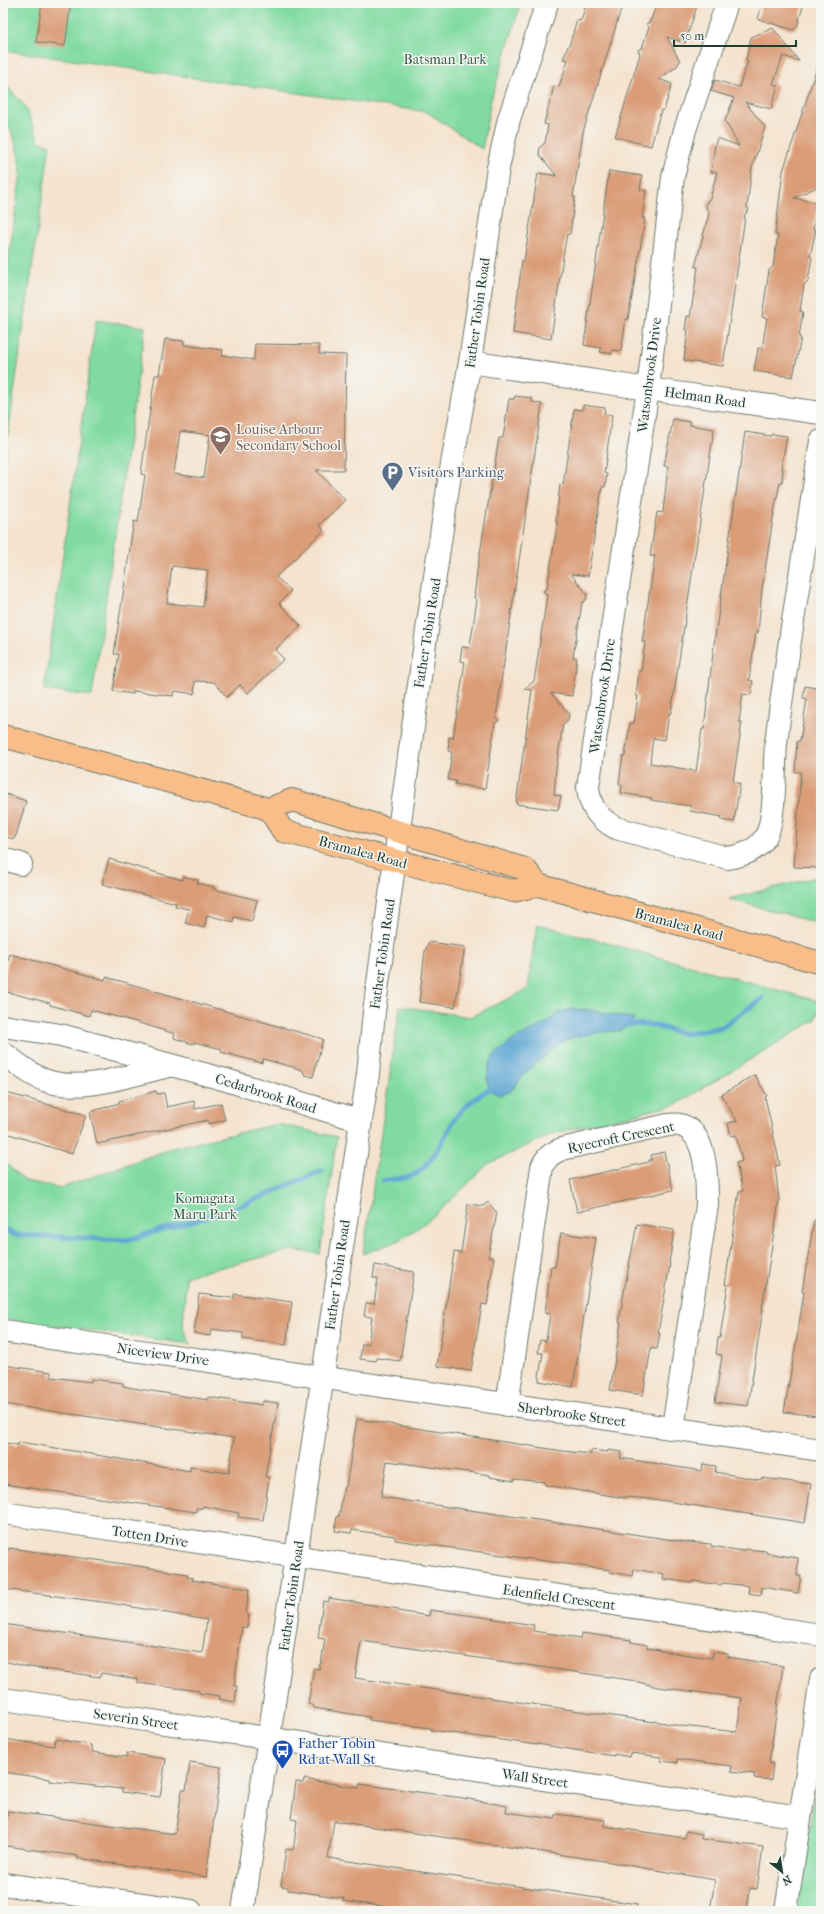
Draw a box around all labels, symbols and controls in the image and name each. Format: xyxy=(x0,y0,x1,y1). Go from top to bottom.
scale bar xyxy=(674,22,796,48)
text: 50 m xyxy=(680,29,704,43)
park label: Batsman Park xyxy=(404,51,487,68)
street label: Father Tobin Road xyxy=(461,256,494,369)
street label: Watsonbrook Drive xyxy=(634,316,665,435)
street label: Helman Road xyxy=(663,383,747,412)
place label: Louise Arbour Secondary School xyxy=(236,421,341,454)
school or university icon: Louise Arbour Secondary School xyxy=(207,424,233,457)
parking icon: Visitors Parking xyxy=(380,459,406,492)
place label: Visitors Parking xyxy=(407,464,505,481)
street label: Father Tobin Road xyxy=(410,576,445,689)
street label: Watsonbrook Drive xyxy=(586,637,619,756)
street label: Bramalea Road xyxy=(317,832,409,873)
street label: Father Tobin Road xyxy=(366,897,399,1010)
street label: Bramalea Road xyxy=(633,904,725,945)
street label: Cedarbrook Road xyxy=(213,1070,319,1117)
street label: Ryecroft Crescent xyxy=(566,1118,676,1157)
park label: Komagata Maru Park xyxy=(173,1190,238,1223)
street label: Father Tobin Road xyxy=(321,1218,354,1331)
street label: Niceview Drive xyxy=(116,1340,210,1369)
street label: Sherbrooke Street xyxy=(517,1398,627,1430)
street label: Totten Drive xyxy=(110,1522,190,1551)
street label: Father Tobin Road xyxy=(275,1539,308,1652)
street label: Edenfield Crescent xyxy=(501,1581,616,1614)
street label: Severin Street xyxy=(92,1705,180,1734)
place label: Father Tobin Rd at Wall St xyxy=(298,1735,375,1768)
bus stop icon: Father Tobin Rd at Wall St xyxy=(269,1738,295,1771)
street label: Wall Street xyxy=(500,1765,569,1792)
north arrow xyxy=(762,1852,802,1892)
text: N xyxy=(779,1873,794,1888)

